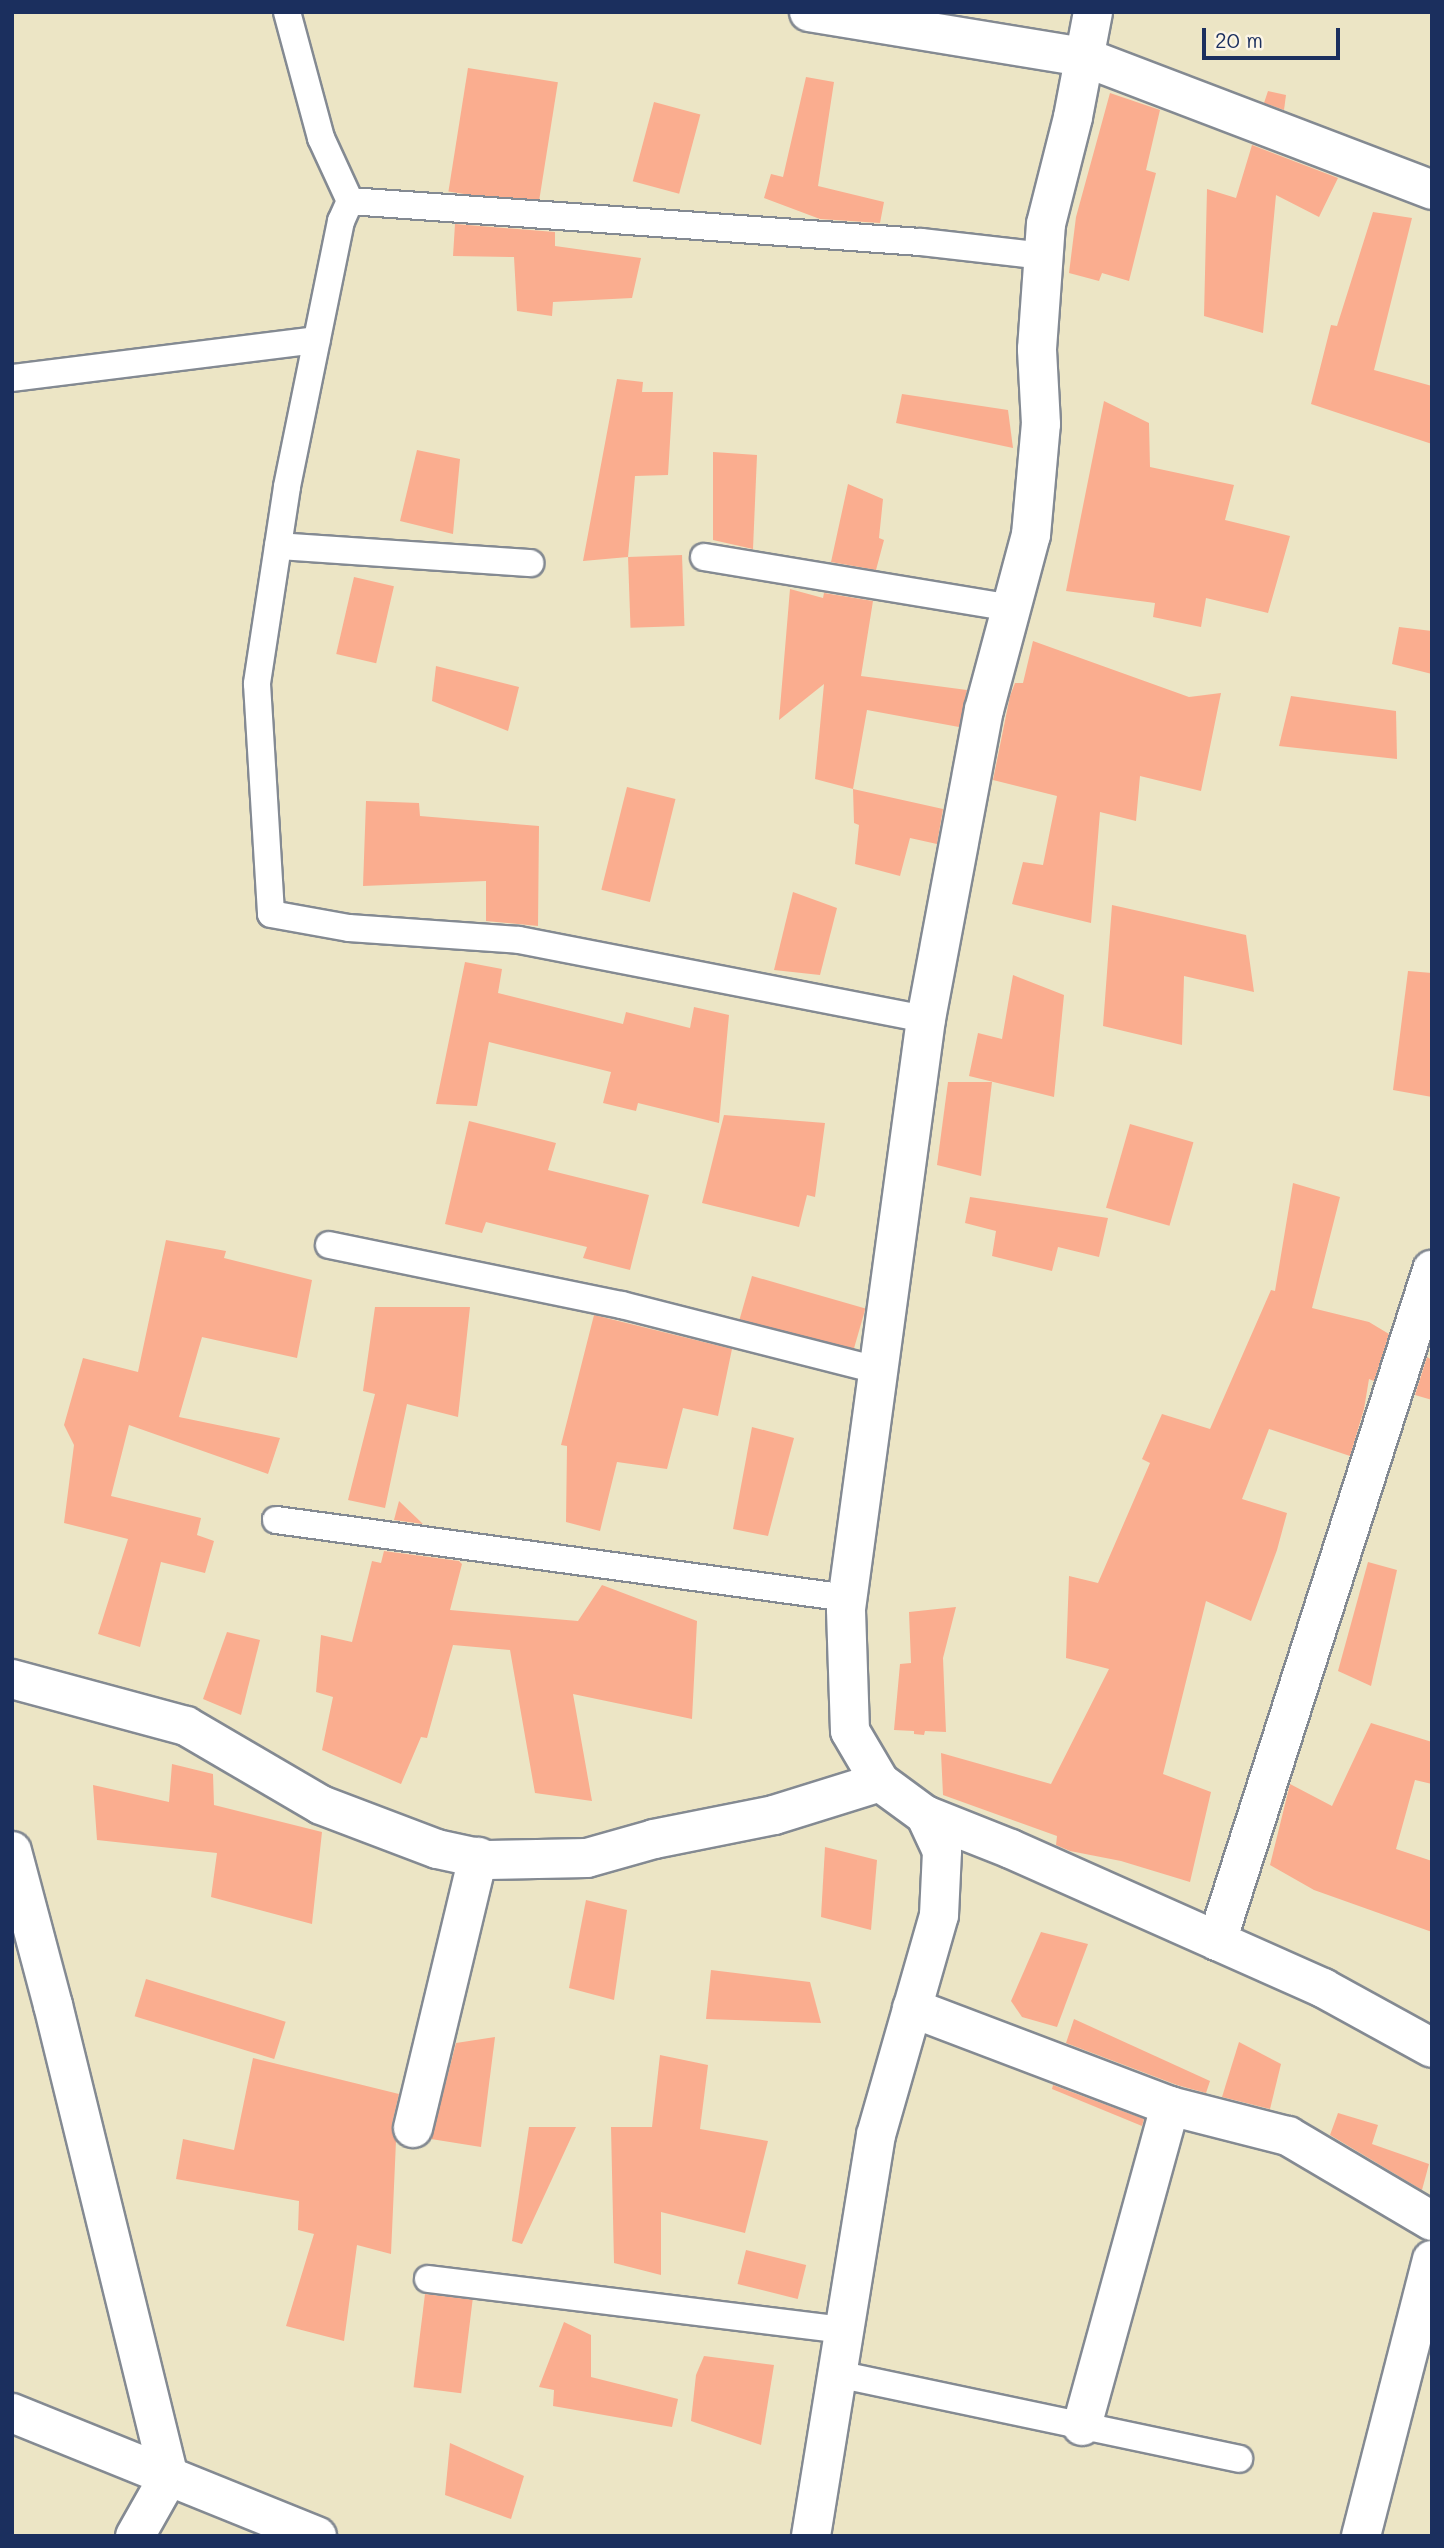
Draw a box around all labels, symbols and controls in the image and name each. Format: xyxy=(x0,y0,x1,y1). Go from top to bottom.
scale bar xyxy=(1206,14,1344,58)
text: 20 m xyxy=(1215,26,1263,53)

